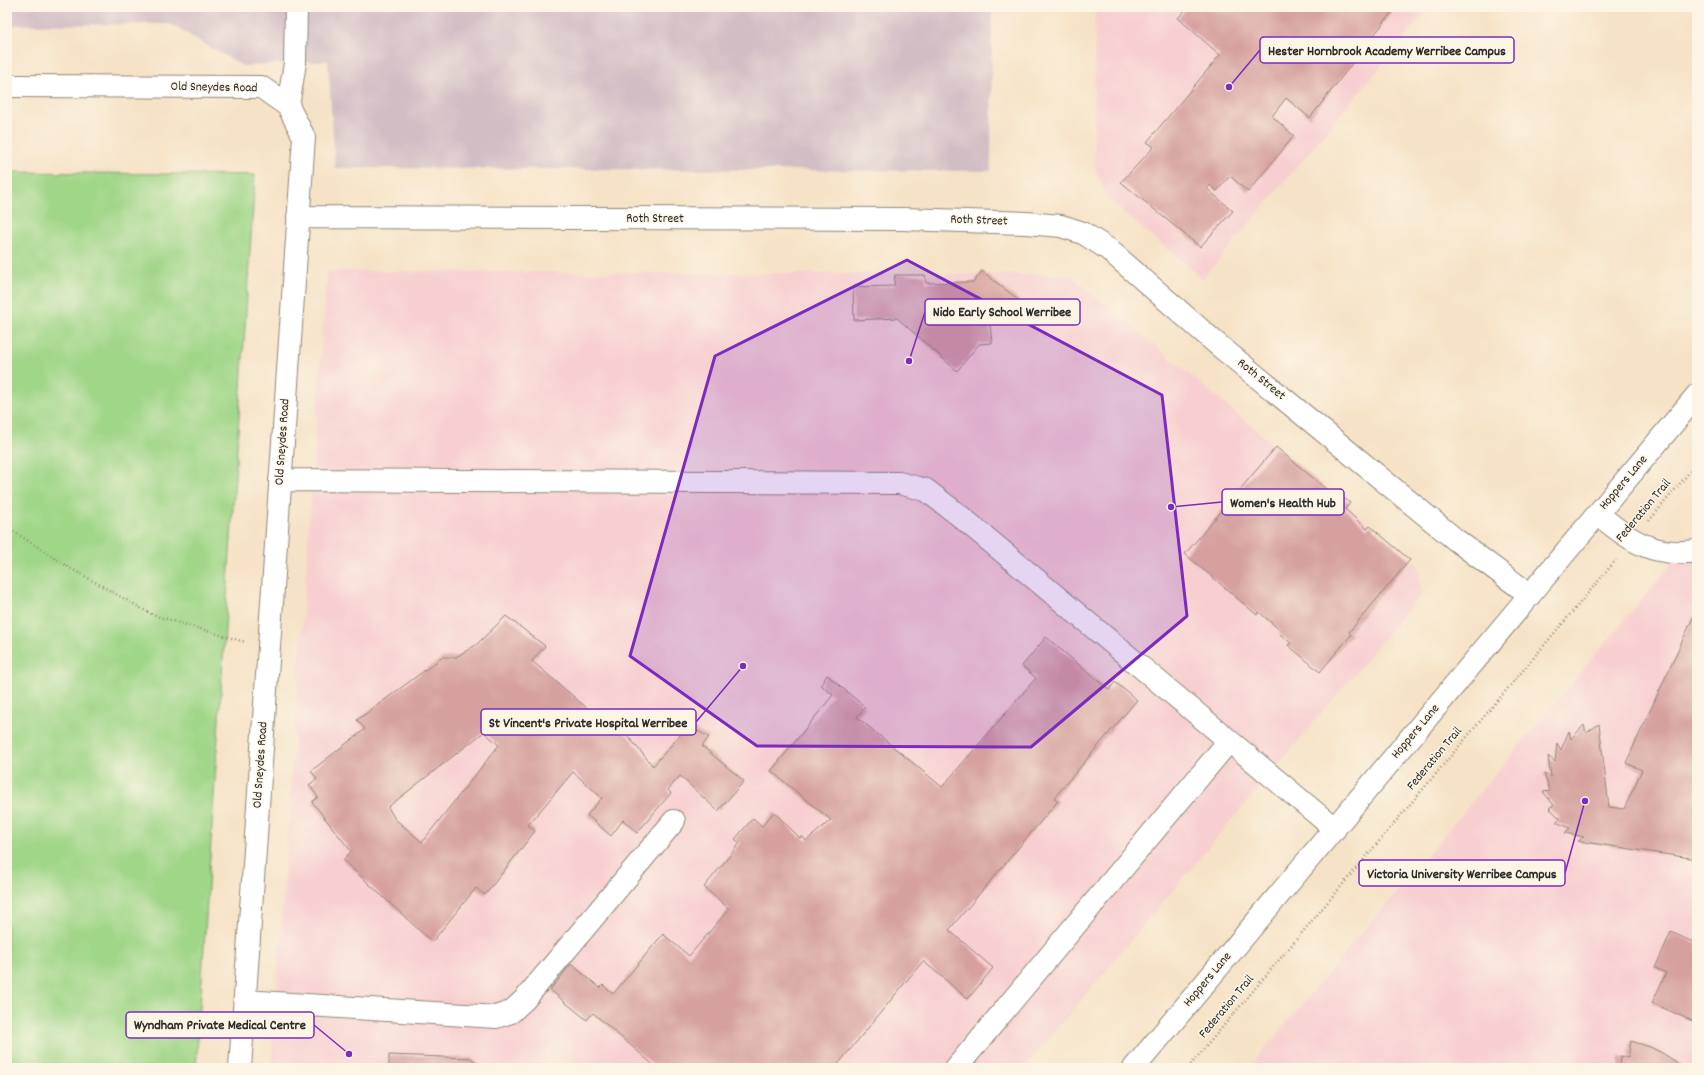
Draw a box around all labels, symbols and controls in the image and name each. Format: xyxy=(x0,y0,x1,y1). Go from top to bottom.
callout: Hester Hornbrook Academy Werribee Campus xyxy=(1260,37,1514,63)
text: Hester Hornbrook Academy Werribee Campus xyxy=(1268,42,1506,62)
street label: Old Sneydes Road xyxy=(170,78,258,98)
street label: Roth Street xyxy=(626,210,684,229)
street label: Roth Street xyxy=(950,211,1008,232)
callout: Nido Early School Werribee xyxy=(925,299,1080,325)
text: Nido Early School Werribee xyxy=(933,303,1071,323)
street label: Roth Street xyxy=(1233,355,1289,406)
street label: Old Sneydes Road xyxy=(270,398,296,486)
street label: Hoppers Lane xyxy=(1595,451,1653,515)
street label: Federation Trail xyxy=(1612,475,1676,547)
callout: Women's Health Hub xyxy=(1222,489,1344,515)
text: Women's Health Hub xyxy=(1230,494,1336,514)
street label: Hoppers Lane xyxy=(1387,700,1445,764)
callout: St Vincent's Private Hospital Werribee xyxy=(481,709,696,735)
text: St Vincent's Private Hospital Werribee xyxy=(489,714,687,734)
street label: Old Sneydes Road xyxy=(248,721,274,809)
street label: Federation Trail xyxy=(1403,723,1467,795)
callout: Victoria University Werribee Campus xyxy=(1359,860,1565,886)
text: Victoria University Werribee Campus xyxy=(1367,865,1557,885)
street label: Hoppers Lane xyxy=(1179,948,1237,1012)
street label: Federation Trail xyxy=(1195,971,1259,1043)
callout: Wyndham Private Medical Centre xyxy=(126,1012,314,1038)
text: Wyndham Private Medical Centre xyxy=(134,1016,306,1036)

